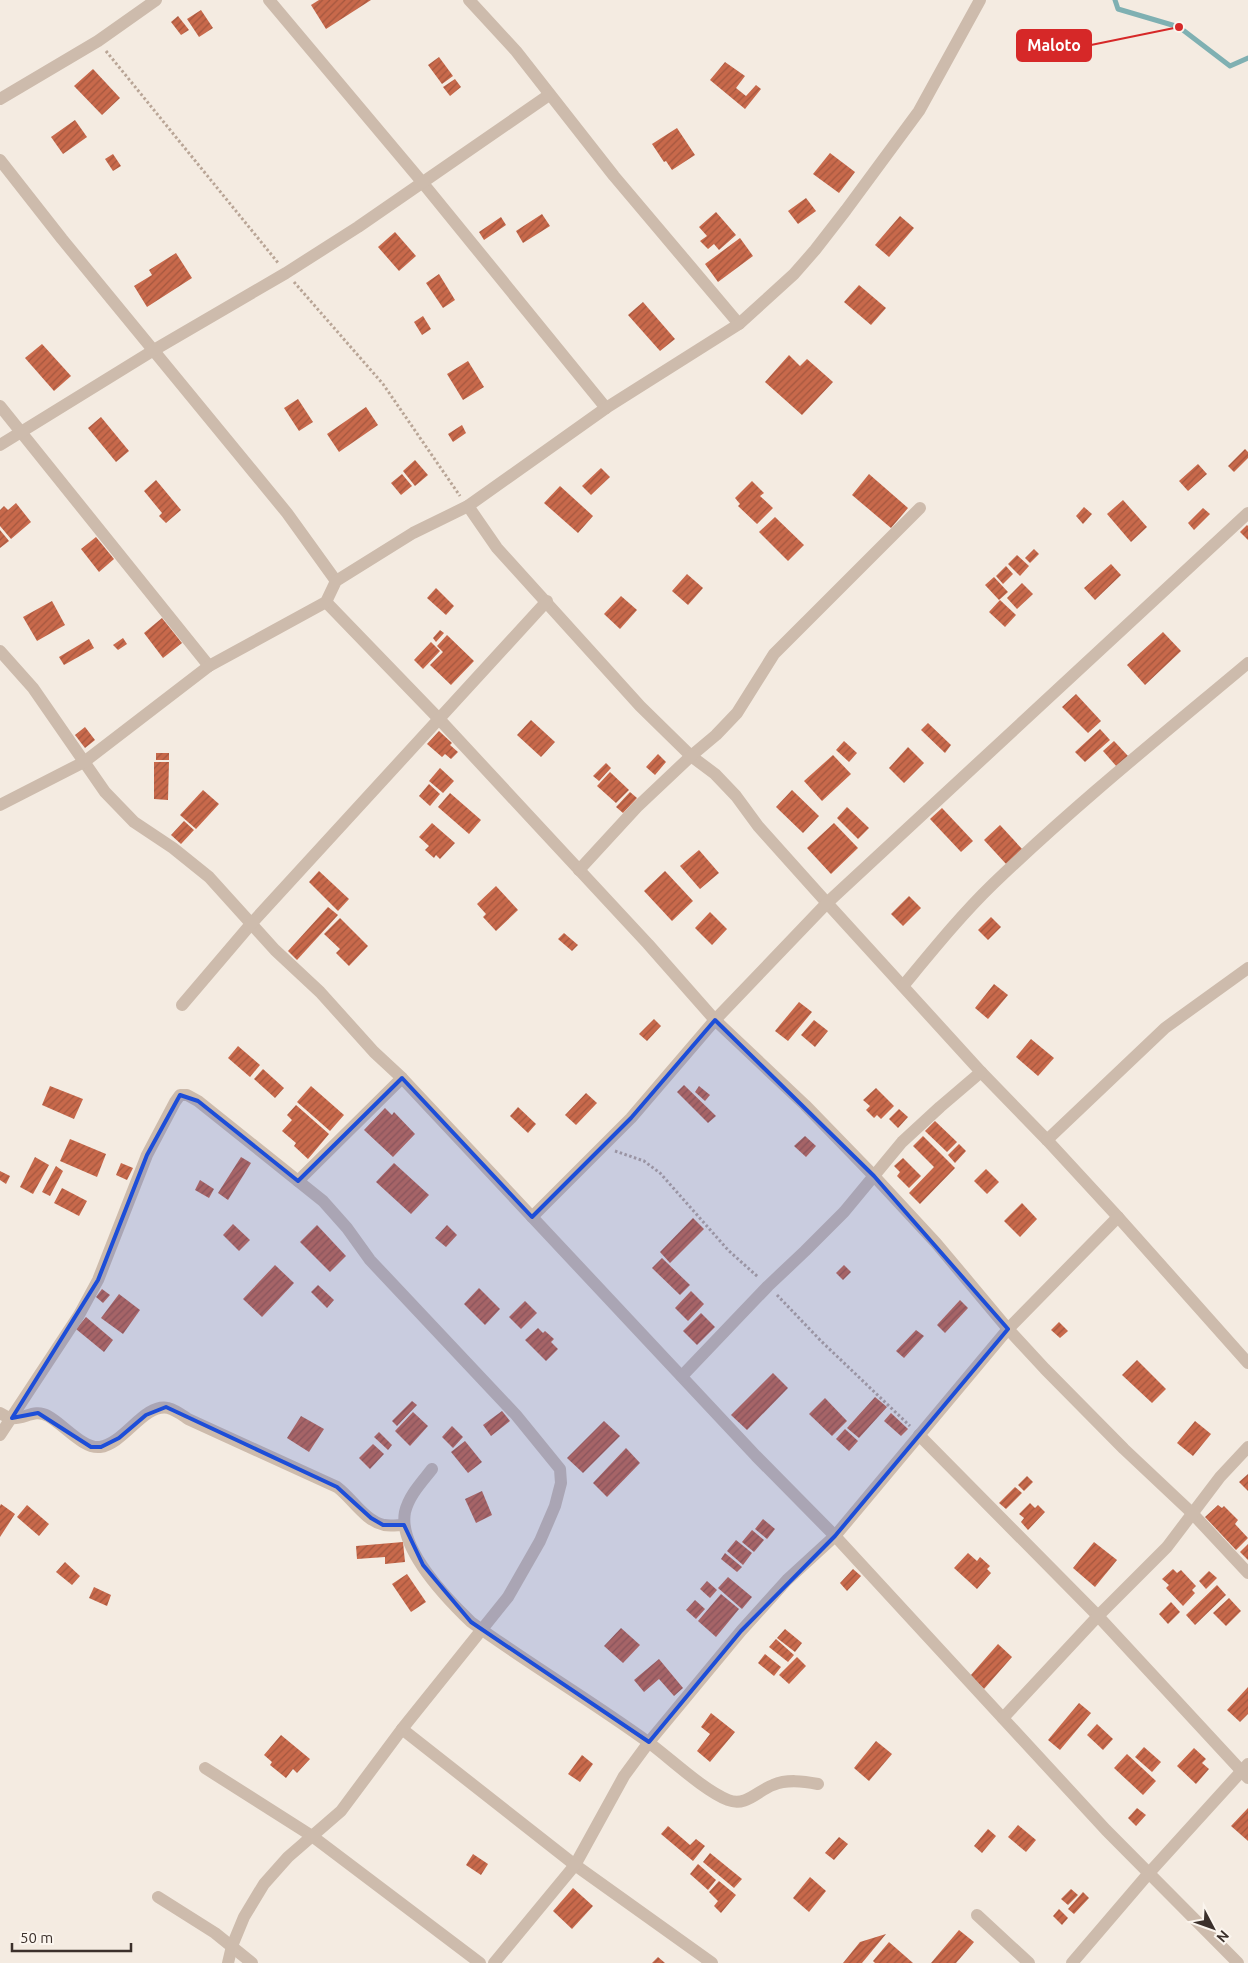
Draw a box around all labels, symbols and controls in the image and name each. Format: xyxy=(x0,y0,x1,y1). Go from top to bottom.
callout: Maloto xyxy=(1017,30,1091,61)
text: Maloto xyxy=(1027,36,1081,54)
north arrow xyxy=(1188,1903,1238,1953)
scale bar xyxy=(12,1920,131,1952)
text: N xyxy=(1213,1927,1232,1946)
text: 50 m xyxy=(20,1929,53,1946)

